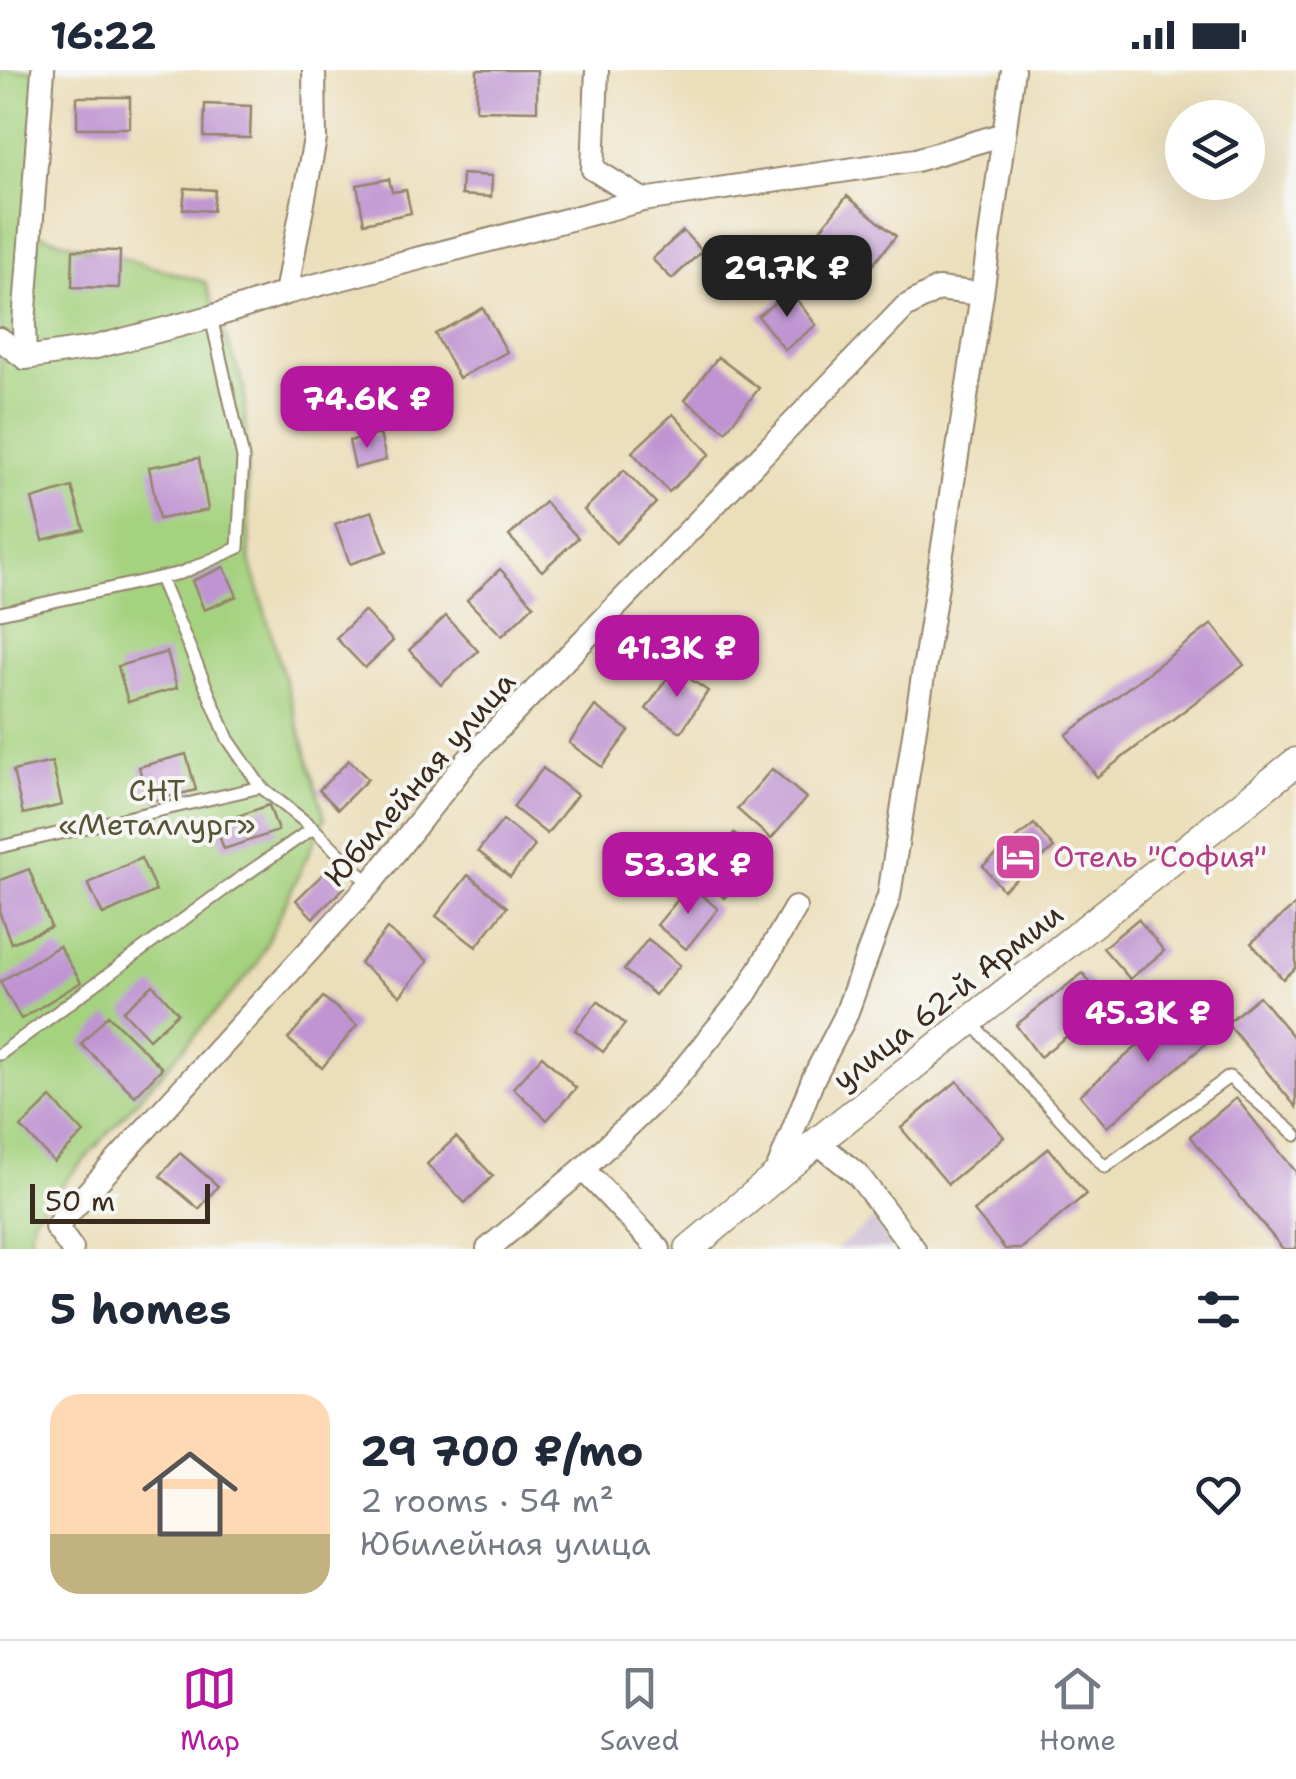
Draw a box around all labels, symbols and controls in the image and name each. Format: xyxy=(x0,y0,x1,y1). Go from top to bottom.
text: 16:22 xyxy=(50,10,156,61)
map controls xyxy=(1165,100,1265,200)
button: layers xyxy=(1165,100,1265,200)
pin: 29.7K ₽ xyxy=(695,235,879,320)
text: 29.7K ₽ xyxy=(724,246,850,289)
pin: 74.6K ₽ xyxy=(275,366,459,451)
text: 74.6K ₽ xyxy=(303,377,431,420)
pin: 41.3K ₽ xyxy=(585,615,769,700)
text: 41.3K ₽ xyxy=(617,626,737,669)
street label: Юбилейная улица xyxy=(315,662,525,895)
park label: СНТ «Металлург» xyxy=(58,770,256,845)
hotel icon: Отель "София" xyxy=(992,831,1044,883)
pin: 53.3K ₽ xyxy=(596,832,780,917)
place label: Отель "София" xyxy=(1053,836,1267,877)
text: 53.3K ₽ xyxy=(624,843,752,886)
street label: улица 62-й Армии xyxy=(824,894,1071,1100)
pin: 45.3K ₽ xyxy=(1056,980,1240,1065)
text: 45.3K ₽ xyxy=(1085,991,1211,1034)
scale bar xyxy=(30,1179,210,1224)
text: 50 m xyxy=(45,1182,115,1220)
text: 5 homes xyxy=(50,1281,231,1337)
icon: filters xyxy=(1191,1282,1246,1337)
text: 29 700 ₽/mo xyxy=(360,1423,644,1479)
icon: home xyxy=(130,1434,250,1554)
icon: heart xyxy=(1191,1467,1246,1522)
text: 2 rooms · 54 m² xyxy=(360,1479,614,1522)
text: Юбилейная улица xyxy=(360,1522,651,1565)
tab: Map xyxy=(180,1661,240,1759)
tab: Saved xyxy=(600,1661,679,1759)
tab: Home xyxy=(1039,1661,1116,1759)

